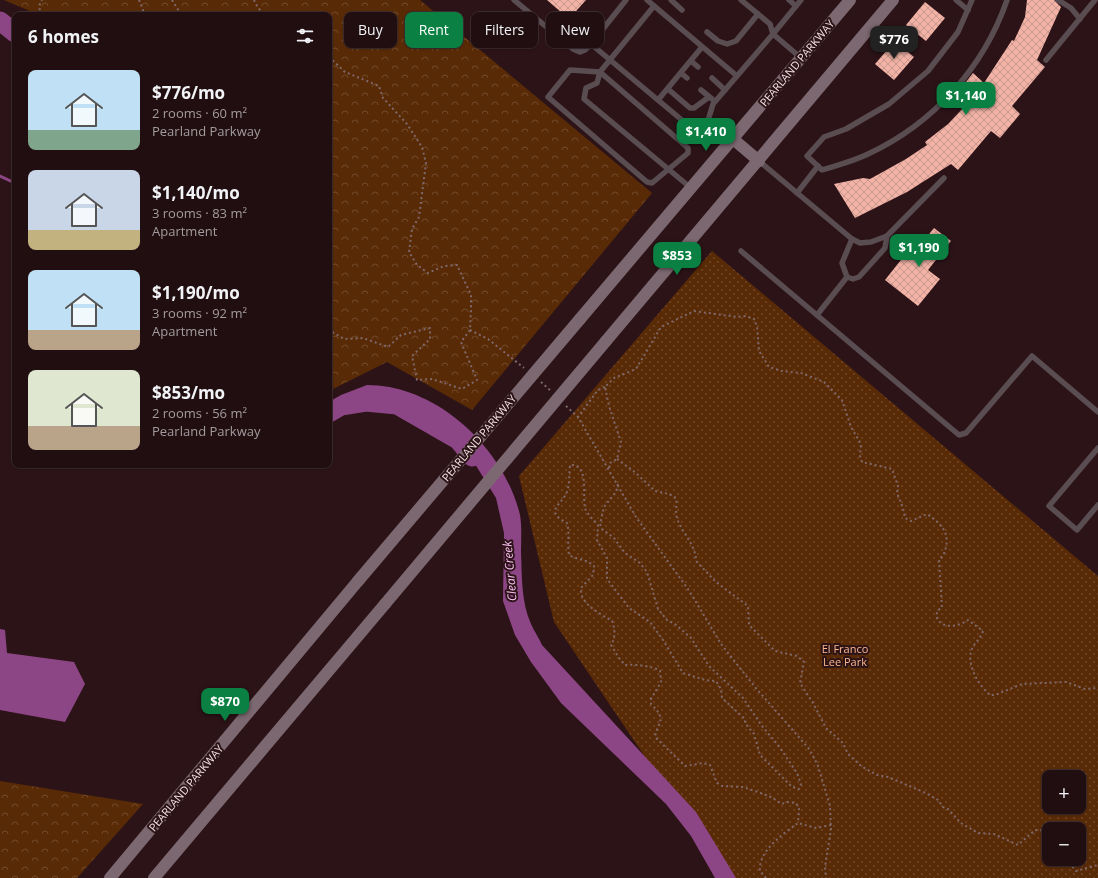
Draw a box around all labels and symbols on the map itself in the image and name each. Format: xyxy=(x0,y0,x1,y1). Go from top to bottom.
street label: PEARLAND PARKWAY xyxy=(756,16,838,109)
pin: $776 xyxy=(870,26,918,60)
pin: $1,140 xyxy=(933,82,999,116)
pin: $1,410 xyxy=(673,118,739,152)
pin: $1,190 xyxy=(886,234,952,268)
pin: $853 xyxy=(653,242,701,276)
street label: PEARLAND PARKWAY xyxy=(438,391,520,484)
water label: Clear Creek xyxy=(498,539,521,602)
park label: El Franco Lee Park xyxy=(822,641,869,669)
pin: $870 xyxy=(201,688,249,722)
street label: PEARLAND PARKWAY xyxy=(145,741,227,834)

